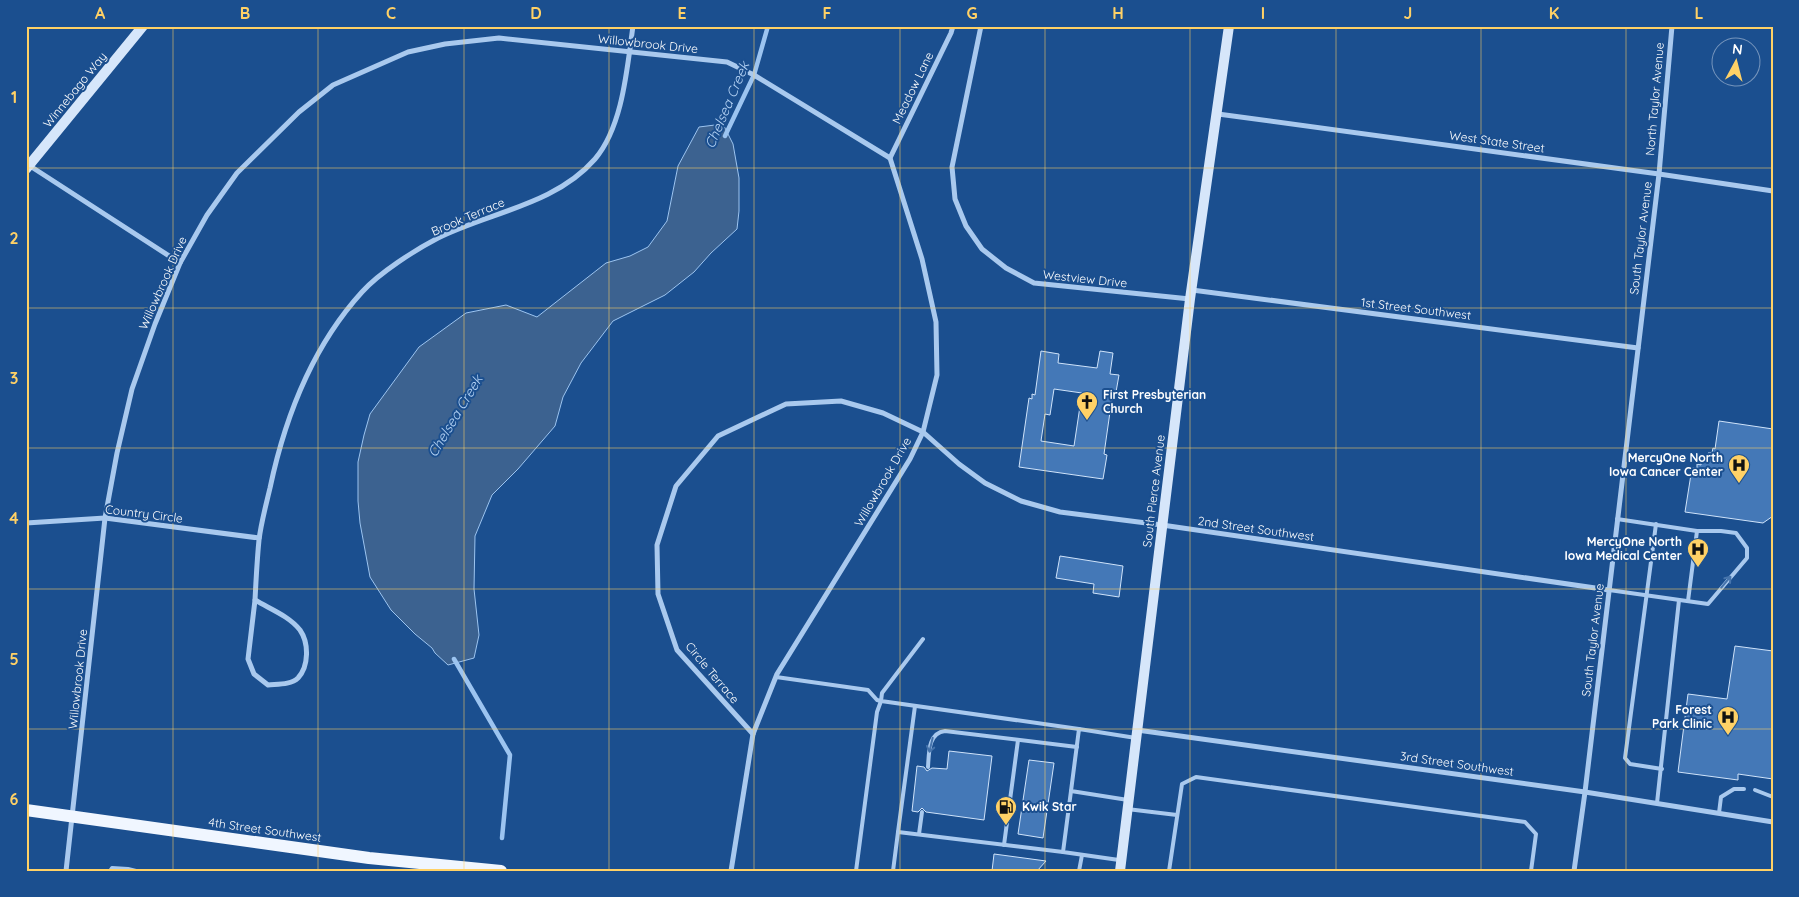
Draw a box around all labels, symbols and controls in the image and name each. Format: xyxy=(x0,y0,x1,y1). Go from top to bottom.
text: A xyxy=(95,3,106,23)
text: B xyxy=(240,3,250,23)
text: C xyxy=(386,3,396,23)
text: D xyxy=(530,3,542,23)
text: E xyxy=(677,3,687,23)
text: F xyxy=(823,3,832,23)
text: G xyxy=(966,3,978,23)
text: H xyxy=(1112,3,1124,23)
text: I xyxy=(1261,3,1265,23)
text: J xyxy=(1404,3,1412,23)
text: K xyxy=(1549,3,1559,23)
text: L xyxy=(1695,3,1704,23)
street label: Willowbrook Drive xyxy=(597,31,699,56)
north arrow xyxy=(1712,38,1762,88)
text: N xyxy=(1731,40,1744,59)
street label: North Taylor Avenue xyxy=(1642,41,1667,156)
street label: Winnebago Way xyxy=(40,49,110,130)
street label: Meadow Lane xyxy=(889,49,937,126)
water label: Chelsea Creek xyxy=(701,57,754,151)
text: 1 xyxy=(11,87,17,107)
street label: West State Street xyxy=(1448,127,1546,156)
street label: South Taylor Avenue xyxy=(1626,180,1655,295)
street label: Brook Terrace xyxy=(429,194,507,239)
text: 2 xyxy=(9,228,19,248)
street label: Willowbrook Drive xyxy=(135,234,190,332)
street label: Westview Drive xyxy=(1042,267,1128,290)
street label: 1st Street Southwest xyxy=(1360,294,1472,323)
text: 3 xyxy=(10,368,18,388)
water label: Chelsea Creek xyxy=(423,370,487,460)
place label: First Presbyterian Church xyxy=(1103,387,1206,416)
church icon: First Presbyterian Church xyxy=(1075,390,1099,421)
street label: Willowbrook Drive xyxy=(851,434,914,529)
street label: South Pierce Avenue xyxy=(1139,434,1168,548)
place label: MercyOne North Iowa Cancer Center xyxy=(1609,450,1723,479)
hospital icon: MercyOne North Iowa Cancer Center xyxy=(1727,453,1751,484)
street label: Country Circle xyxy=(104,501,184,526)
text: 4 xyxy=(9,508,19,528)
street label: 2nd Street Southwest xyxy=(1197,513,1315,544)
place label: MercyOne North Iowa Medical Center xyxy=(1565,534,1682,563)
hospital icon: MercyOne North Iowa Medical Center xyxy=(1686,537,1710,568)
one-way arrow xyxy=(1721,576,1732,589)
street label: South Taylor Avenue xyxy=(1578,582,1607,697)
street label: Willowbrook Drive xyxy=(65,628,90,730)
street label: Circle Terrace xyxy=(682,639,743,707)
text: 5 xyxy=(9,649,19,669)
place label: Forest Park Clinic xyxy=(1652,702,1712,731)
hospital icon: Forest Park Clinic xyxy=(1716,705,1740,736)
one-way arrow xyxy=(926,736,935,752)
street label: 3rd Street Southwest xyxy=(1399,748,1515,779)
text: 6 xyxy=(10,789,19,809)
fuel station icon: Kwik Star xyxy=(994,795,1018,826)
place label: Kwik Star xyxy=(1022,799,1077,814)
street label: 4th Street Southwest xyxy=(208,814,322,845)

